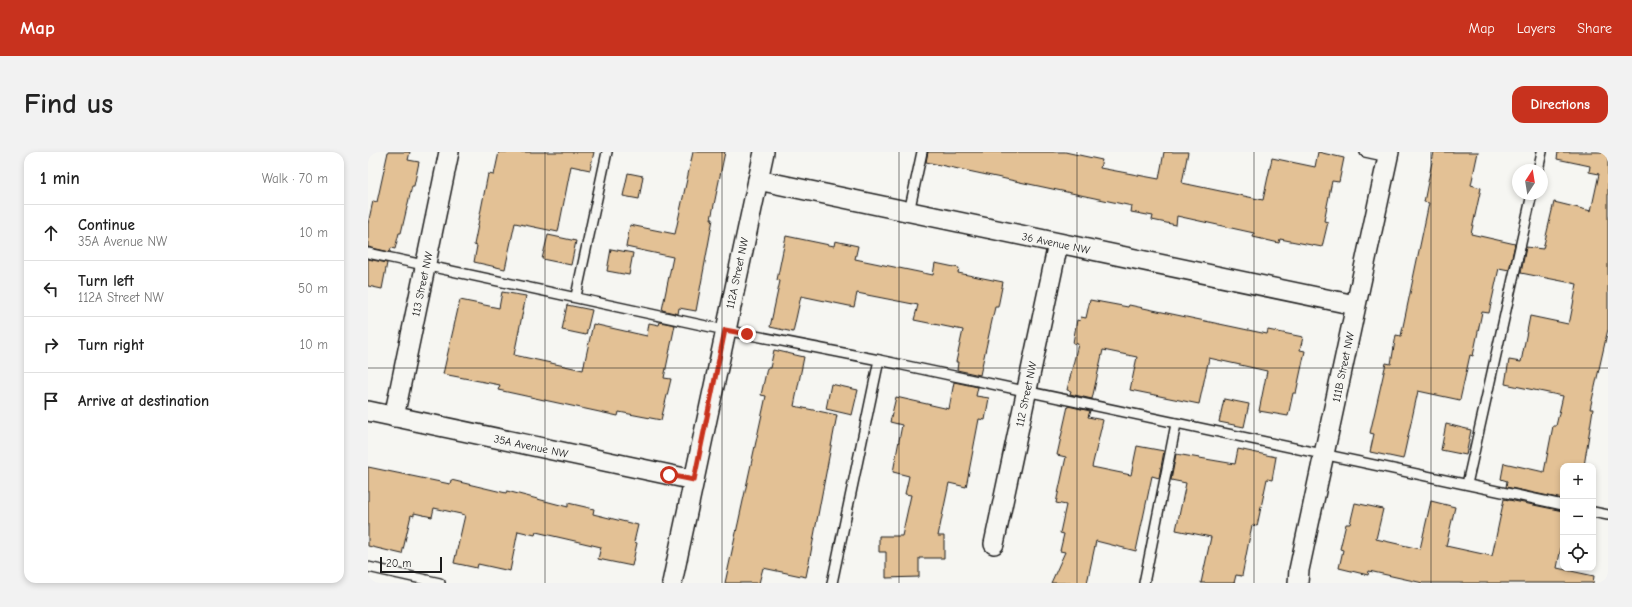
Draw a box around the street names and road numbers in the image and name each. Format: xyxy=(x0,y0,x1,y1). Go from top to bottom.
street label: 36 Avenue NW xyxy=(1021,230,1092,257)
street label: 112A Street NW xyxy=(724,236,751,310)
street label: 113 Street NW xyxy=(409,250,436,318)
street label: 111B Street NW xyxy=(1330,330,1357,403)
street label: 112 Street NW xyxy=(1013,360,1040,428)
street label: 35A Avenue NW xyxy=(493,432,570,461)

